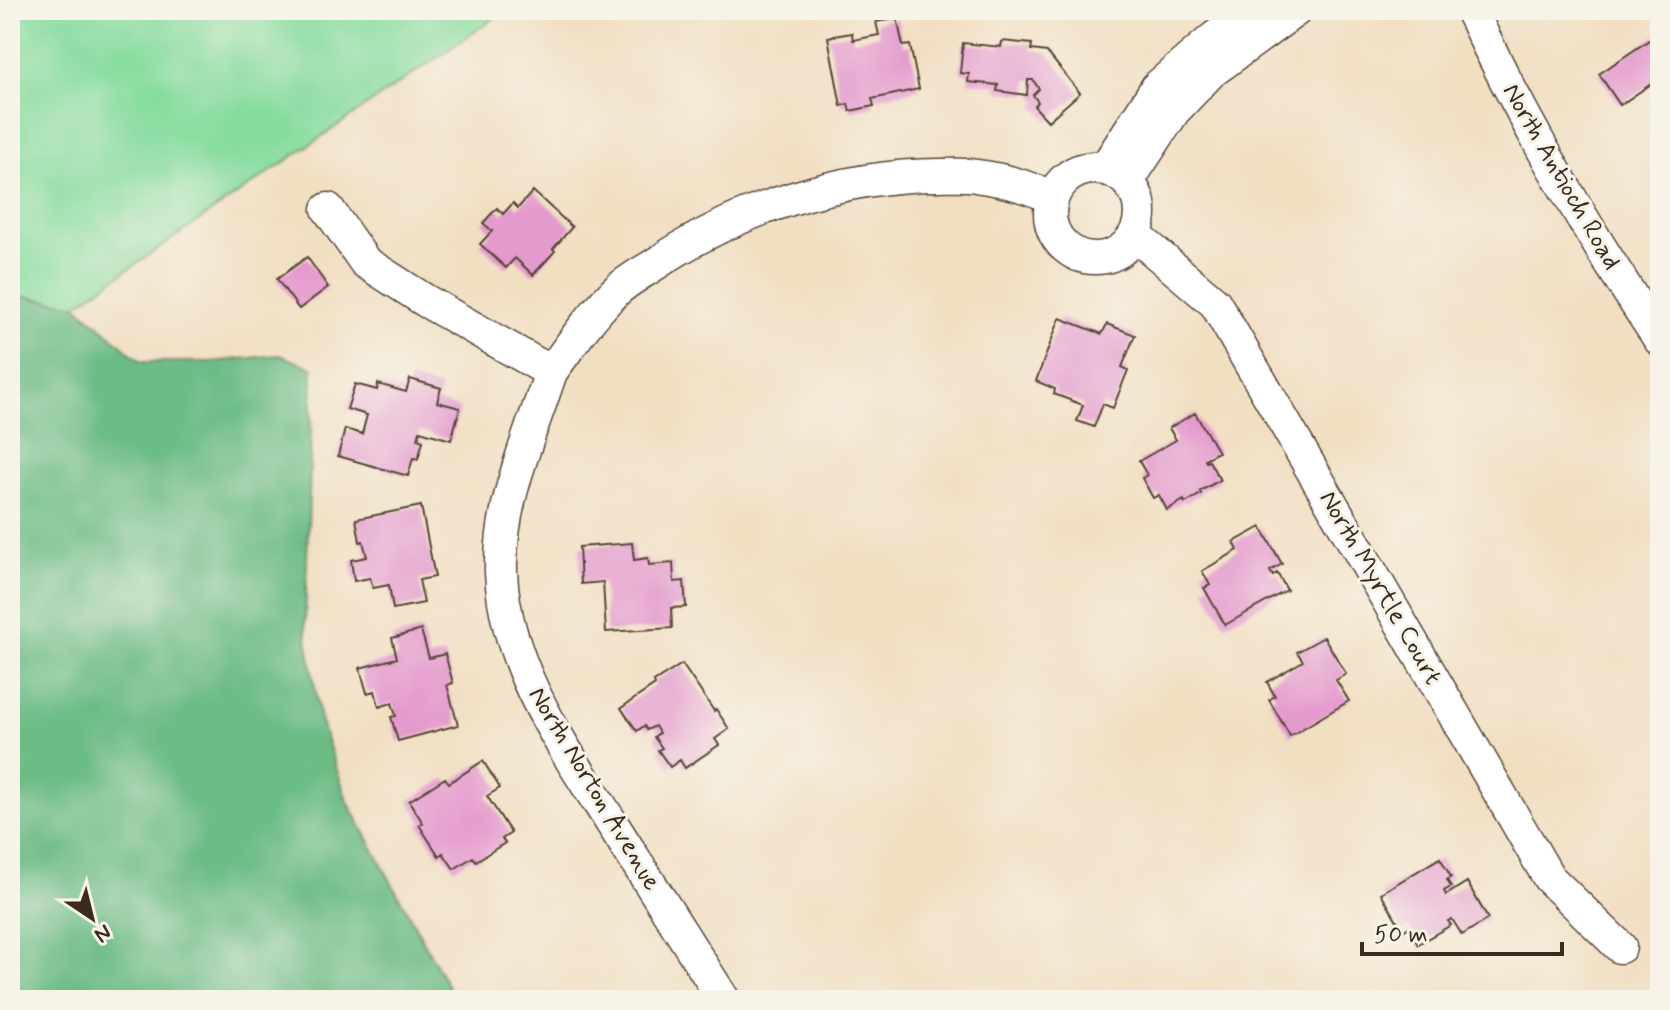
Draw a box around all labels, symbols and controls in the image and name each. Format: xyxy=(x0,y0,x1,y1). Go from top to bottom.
street label: North Antioch Road xyxy=(1494,78,1628,276)
street label: North Myrtle Court xyxy=(1311,485,1449,691)
street label: North Norton Avenue xyxy=(520,681,668,897)
north arrow xyxy=(52,878,132,958)
scale bar xyxy=(1362,906,1562,956)
text: N xyxy=(88,917,116,948)
text: 50 m xyxy=(1374,920,1428,951)

